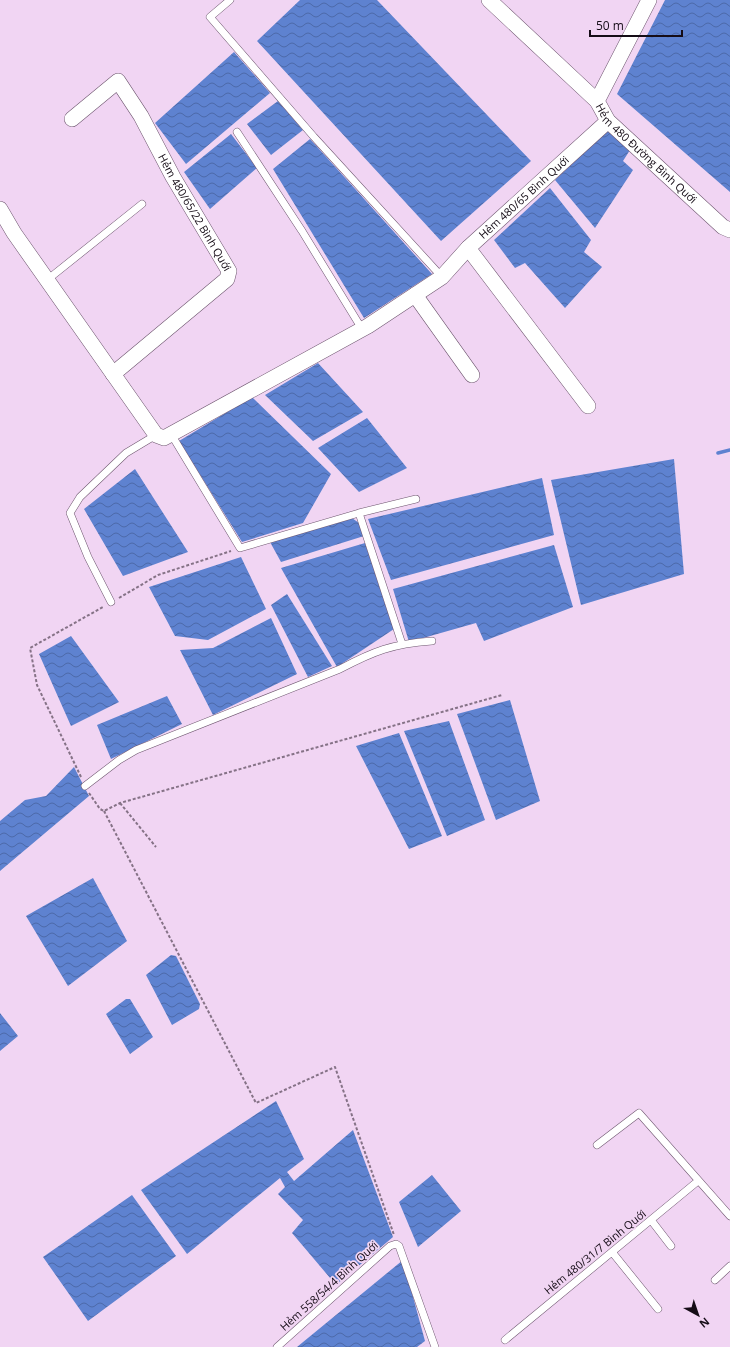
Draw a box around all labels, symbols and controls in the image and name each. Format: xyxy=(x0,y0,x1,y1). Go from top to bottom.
scale bar xyxy=(590,12,682,38)
text: 50 m xyxy=(596,17,624,34)
street label: Hẻm 480 Đường Bình Quới xyxy=(593,100,701,206)
street label: Hẻm 480/65/22 Bình Quới xyxy=(155,151,235,274)
street label: Hẻm 480/65 Bình Quới xyxy=(475,152,572,242)
street label: Hẻm 480/31/7 Bình Quới xyxy=(541,1206,649,1297)
street label: Hẻm 558/54/4 Bình Quới xyxy=(276,1238,381,1334)
north arrow xyxy=(678,1295,718,1335)
text: N xyxy=(696,1314,713,1332)

